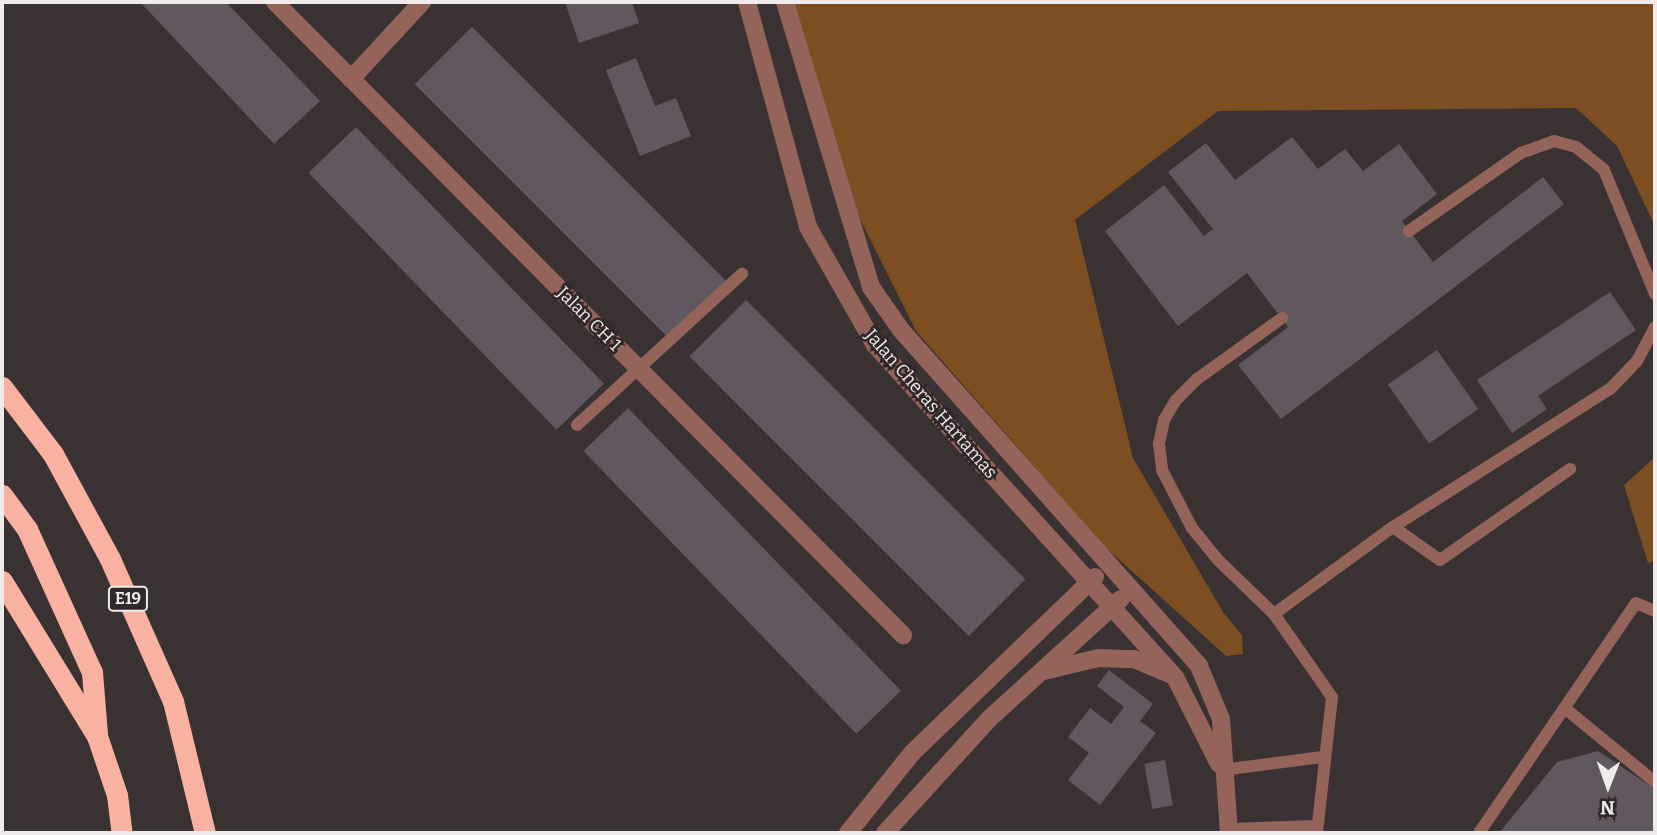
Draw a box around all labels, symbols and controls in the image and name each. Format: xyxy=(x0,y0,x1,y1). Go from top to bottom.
street label: Jalan CH 1 xyxy=(552,282,626,356)
street label: Jalan Cheras Hartamas xyxy=(860,325,1002,483)
road number: E19 xyxy=(107,586,149,612)
north arrow xyxy=(1573,751,1643,821)
text: N xyxy=(1600,796,1615,819)

